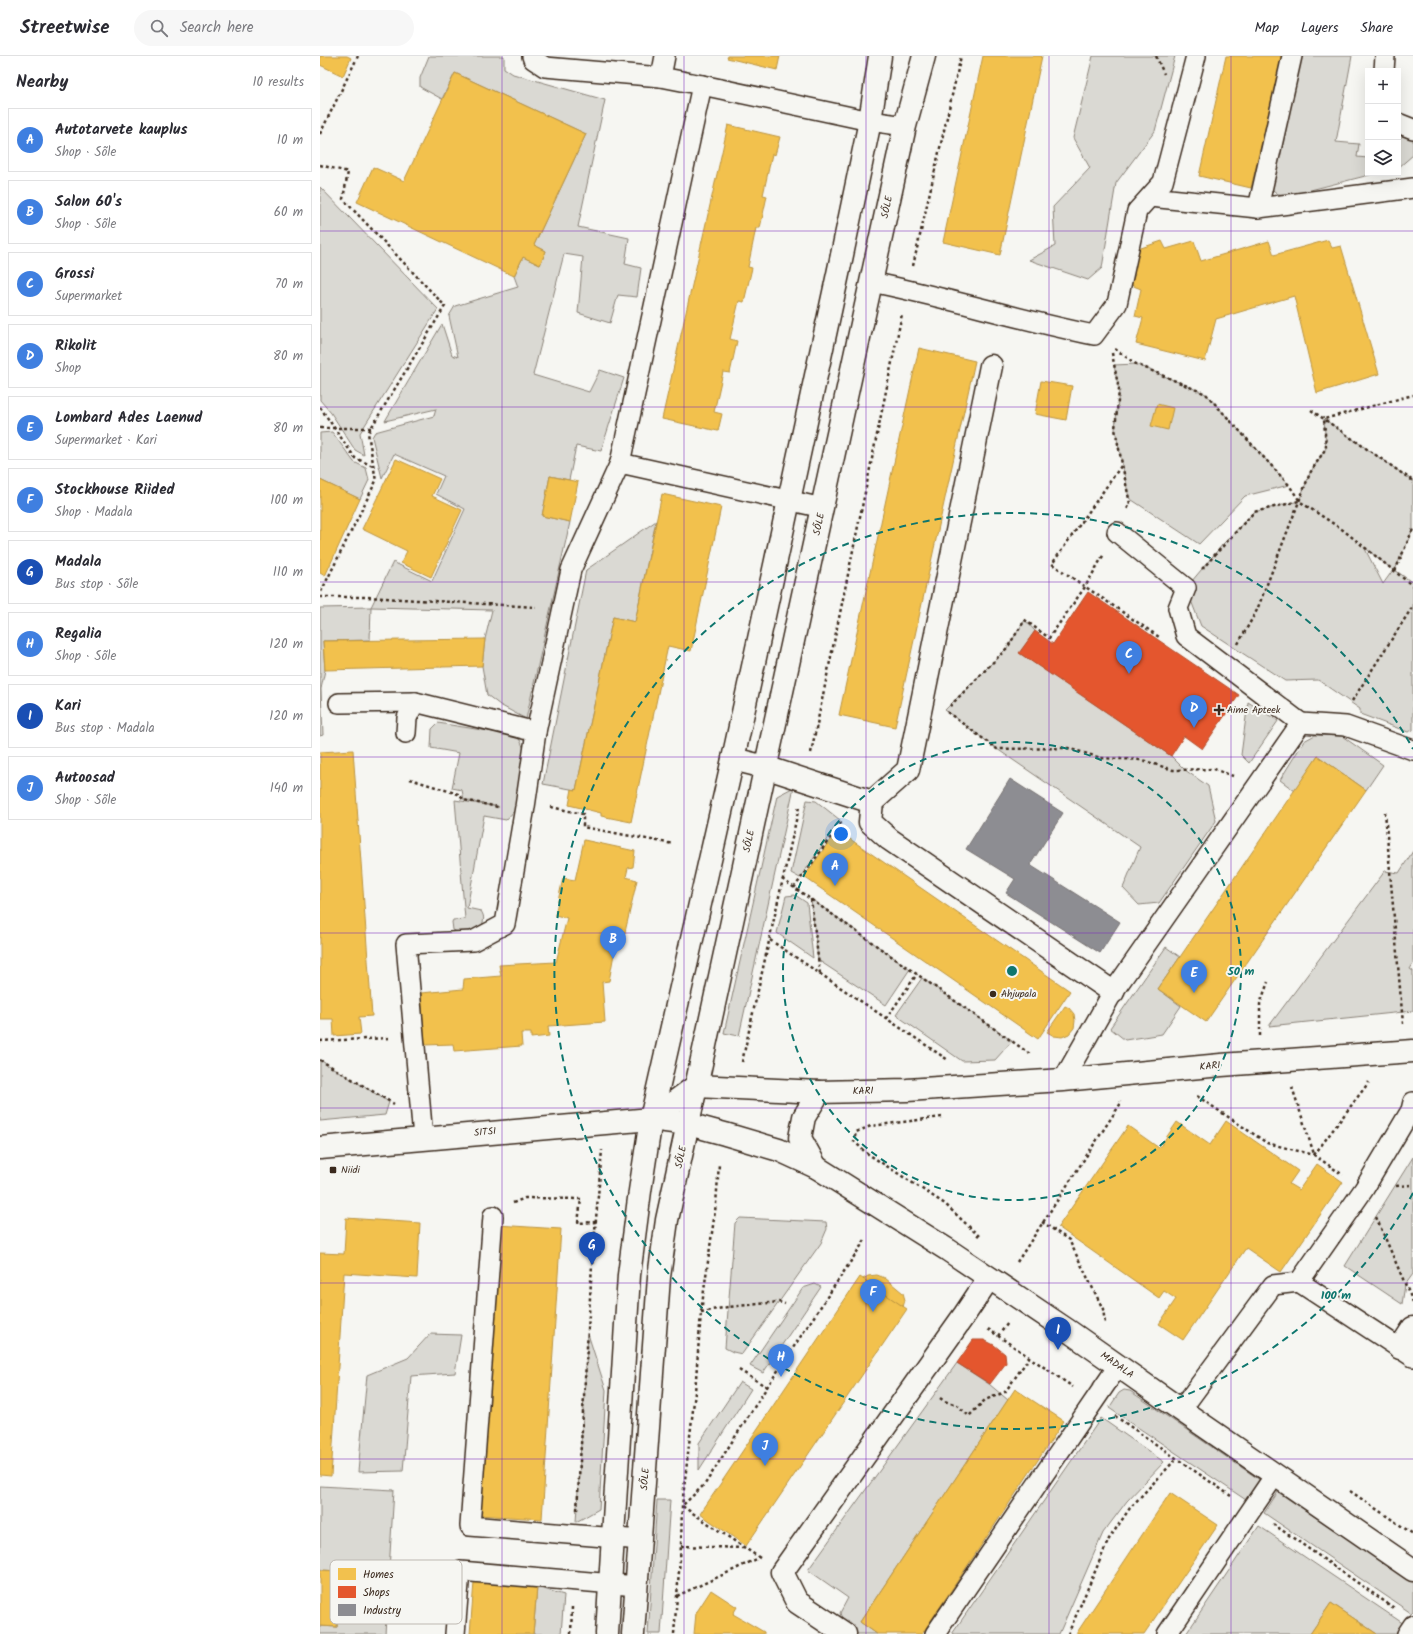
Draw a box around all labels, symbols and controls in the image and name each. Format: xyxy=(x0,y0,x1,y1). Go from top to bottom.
search box xyxy=(134,10,414,46)
text: Streetwise xyxy=(20,13,110,43)
text: Search here xyxy=(180,16,254,40)
icon: search xyxy=(148,17,170,39)
text: Map xyxy=(1255,17,1279,39)
text: Layers xyxy=(1301,17,1339,39)
text: Share xyxy=(1361,17,1393,39)
map controls xyxy=(1365,68,1401,176)
button: + xyxy=(1365,68,1401,104)
text: Nearby xyxy=(16,69,68,96)
text: 10 results xyxy=(253,72,304,93)
button: − xyxy=(1365,104,1401,140)
text: Autotarvete kauplus xyxy=(55,118,187,142)
text: A xyxy=(26,130,34,151)
text: 10 m xyxy=(277,130,303,151)
button: layers xyxy=(1365,140,1401,176)
text: Shop · Sõle xyxy=(55,142,116,163)
text: Salon 60's xyxy=(55,190,122,214)
street label: SÕLE xyxy=(877,193,897,220)
text: B xyxy=(26,202,34,223)
text: 60 m xyxy=(274,202,303,223)
text: Shop · Sõle xyxy=(55,214,116,235)
text: Grossi xyxy=(55,262,94,286)
text: C xyxy=(26,274,34,295)
text: 70 m xyxy=(275,274,303,295)
text: Supermarket xyxy=(55,286,122,307)
text: Rikolit xyxy=(55,334,97,358)
text: D xyxy=(26,346,34,367)
text: 80 m xyxy=(273,346,303,367)
text: Shop xyxy=(55,358,81,379)
text: Lombard Ades Laenud xyxy=(55,406,202,430)
text: E xyxy=(26,418,34,439)
text: 80 m xyxy=(273,418,303,439)
text: Supermarket · Kari xyxy=(55,430,157,451)
text: Stockhouse Riided xyxy=(55,478,175,502)
text: F xyxy=(26,490,34,511)
text: 100 m xyxy=(270,490,303,511)
text: Shop · Madala xyxy=(55,502,133,523)
street label: SÕLE xyxy=(809,510,829,537)
text: Madala xyxy=(55,550,101,574)
text: G xyxy=(26,562,34,583)
text: 110 m xyxy=(273,562,303,583)
text: Bus stop · Sõle xyxy=(55,574,138,595)
text: Regalia xyxy=(55,622,102,646)
text: H xyxy=(26,634,34,655)
text: 120 m xyxy=(269,634,303,655)
pin: C xyxy=(1116,641,1142,674)
text: Shop · Sõle xyxy=(55,646,116,667)
text: Kari xyxy=(55,694,81,718)
pin: D xyxy=(1181,695,1207,728)
place label: Aime Apteek xyxy=(1227,702,1281,718)
marker: Aime Apteek xyxy=(1214,705,1224,715)
text: I xyxy=(28,706,32,727)
text: 120 m xyxy=(269,706,303,727)
text: Bus stop · Madala xyxy=(55,718,155,739)
text: Autoosad xyxy=(55,766,115,790)
text: J xyxy=(27,778,33,799)
text: 140 m xyxy=(270,778,303,799)
text: Shop · Sõle xyxy=(55,790,116,811)
your location xyxy=(831,824,851,844)
street label: SÕLE xyxy=(739,827,759,854)
pin: A xyxy=(822,853,848,886)
pin: B xyxy=(600,926,626,959)
pin: E xyxy=(1181,960,1207,993)
text: 50 m xyxy=(1227,962,1255,981)
centre of rings xyxy=(1005,964,1019,978)
place label: Ahjupala xyxy=(1001,986,1037,1002)
marker: Ahjupala xyxy=(988,989,998,999)
street label: KARI xyxy=(1199,1057,1221,1075)
street label: KARI xyxy=(852,1083,874,1099)
street label: SITSI xyxy=(473,1123,497,1141)
street label: SÕLE xyxy=(671,1143,691,1170)
place label: Niidi xyxy=(341,1162,361,1178)
marker: Niidi xyxy=(328,1165,338,1175)
pin: G xyxy=(579,1232,605,1265)
pin: F xyxy=(860,1279,886,1312)
text: 100 m xyxy=(1321,1286,1351,1305)
pin: I xyxy=(1045,1317,1071,1350)
pin: H xyxy=(768,1344,794,1377)
street label: MADALA xyxy=(1097,1348,1137,1382)
pin: J xyxy=(752,1433,778,1466)
street label: SÕLE xyxy=(636,1466,654,1491)
legend xyxy=(330,1560,462,1624)
text: Homes xyxy=(363,1566,394,1584)
text: Shops xyxy=(363,1584,390,1602)
text: Industry xyxy=(363,1602,402,1620)

